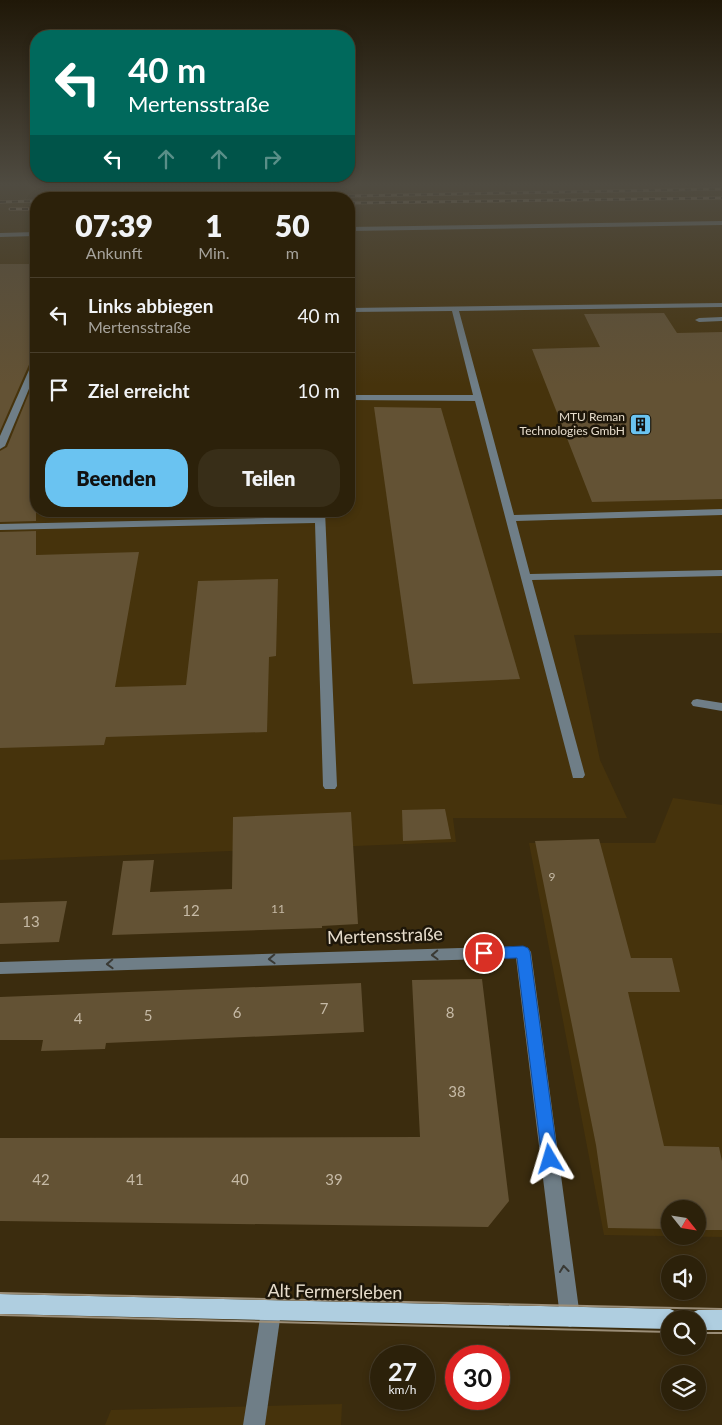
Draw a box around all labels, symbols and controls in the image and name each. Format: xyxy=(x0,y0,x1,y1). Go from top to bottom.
text: 40 m xyxy=(128,48,206,90)
icon: left xyxy=(45,50,110,115)
text: Mertensstraße xyxy=(128,90,270,117)
icon: left xyxy=(99,145,127,173)
icon: ahead xyxy=(152,145,180,173)
icon: ahead xyxy=(205,145,233,173)
icon: right xyxy=(258,145,286,173)
text: 07:39 xyxy=(75,207,153,243)
text: 1 xyxy=(205,207,223,243)
text: 50 xyxy=(275,207,310,243)
text: Ankunft xyxy=(86,243,142,262)
text: Min. xyxy=(198,243,230,262)
text: m xyxy=(286,243,299,262)
text: Links abbiegen xyxy=(88,294,213,317)
icon: left xyxy=(45,301,73,329)
text: 40 m xyxy=(297,304,340,327)
text: Mertensstraße xyxy=(88,317,191,336)
icon: arrive xyxy=(45,376,73,404)
text: Ziel erreicht xyxy=(88,379,190,402)
text: 10 m xyxy=(297,379,340,402)
place label: MTU Reman Technologies GmbH xyxy=(520,409,625,438)
building icon: MTU Reman Technologies GmbH xyxy=(629,412,653,436)
button: Beenden xyxy=(45,449,188,507)
button: Teilen xyxy=(198,449,340,507)
house number: 9 xyxy=(549,869,556,884)
house number: 12 xyxy=(182,901,200,919)
house number: 11 xyxy=(271,901,285,916)
house number: 13 xyxy=(22,912,40,930)
street label: Mertensstraße xyxy=(327,922,443,948)
pin xyxy=(463,932,505,974)
icon: arrive xyxy=(470,939,498,967)
one-way arrow xyxy=(431,949,439,960)
one-way arrow xyxy=(268,954,276,965)
one-way arrow xyxy=(106,959,114,970)
house number: 7 xyxy=(320,999,329,1017)
house number: 6 xyxy=(233,1003,242,1021)
house number: 8 xyxy=(446,1003,454,1021)
house number: 5 xyxy=(144,1006,152,1024)
house number: 4 xyxy=(74,1009,83,1027)
house number: 38 xyxy=(448,1082,466,1100)
position arrow xyxy=(523,1132,575,1184)
house number: 42 xyxy=(32,1170,50,1188)
house number: 41 xyxy=(126,1170,144,1188)
house number: 40 xyxy=(231,1170,249,1188)
house number: 39 xyxy=(325,1170,343,1188)
north arrow xyxy=(661,1200,706,1245)
map controls xyxy=(661,1200,706,1410)
button: sound xyxy=(661,1255,706,1300)
one-way arrow xyxy=(559,1264,570,1272)
street label: Alt Fermersleben xyxy=(267,1279,403,1303)
button: search xyxy=(661,1310,706,1355)
speed limit sign: 30 xyxy=(445,1345,510,1410)
text: 27 xyxy=(388,1356,417,1386)
button: layers xyxy=(661,1365,706,1410)
text: km/h xyxy=(388,1382,417,1397)

